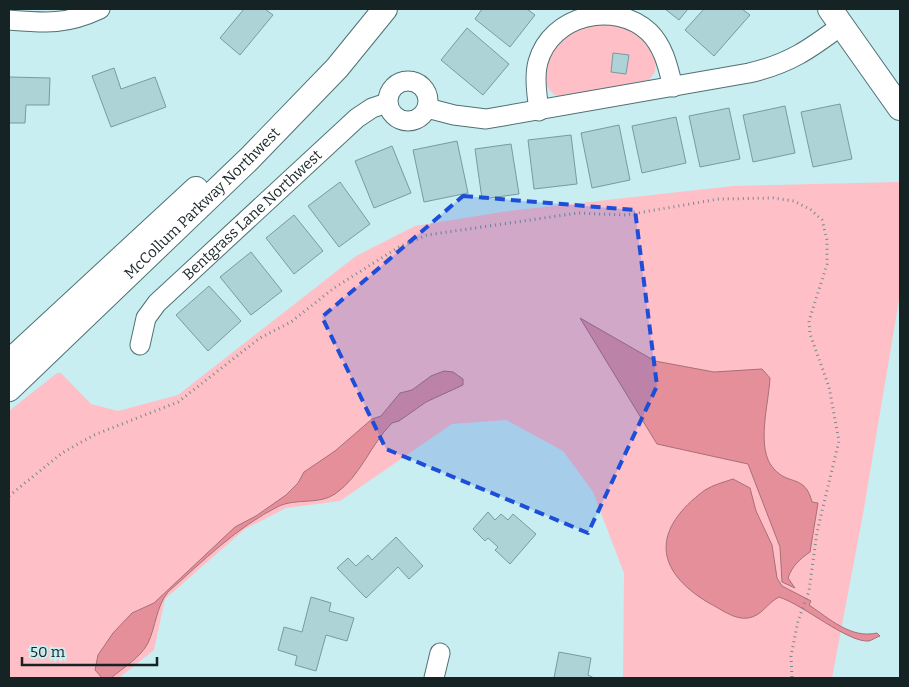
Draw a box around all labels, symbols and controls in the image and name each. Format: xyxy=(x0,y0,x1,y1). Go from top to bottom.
street label: McCollum Parkway Northwest xyxy=(121,123,284,283)
street label: Bentgrass Lane Northwest xyxy=(179,146,326,284)
scale bar xyxy=(22,634,158,666)
text: 50 m xyxy=(30,643,66,661)

